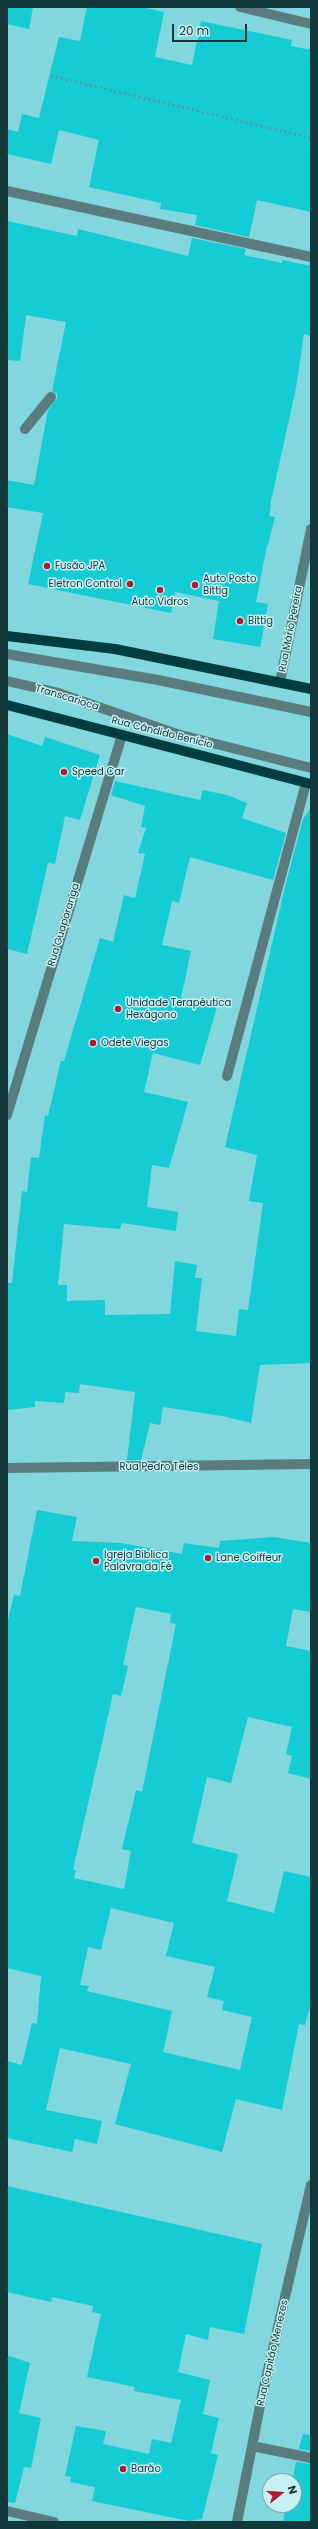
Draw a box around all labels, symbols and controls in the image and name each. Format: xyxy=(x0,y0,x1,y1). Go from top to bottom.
scale bar xyxy=(174,16,249,42)
text: 20 m xyxy=(179,22,209,39)
place label: Fusão JPA xyxy=(55,560,105,572)
marker: Fusão JPA xyxy=(42,561,52,571)
place label: Auto Posto Bittig xyxy=(203,573,256,596)
place label: Eletron Control xyxy=(49,578,122,590)
marker: Eletron Control xyxy=(125,579,135,589)
marker: Auto Posto Bittig xyxy=(190,580,200,590)
marker: Auto Vidros xyxy=(155,585,165,595)
street label: Rua Mário Pereira xyxy=(277,585,305,673)
place label: Auto Vidros xyxy=(131,596,189,608)
place label: Bittig xyxy=(248,615,273,627)
marker: Bittig xyxy=(235,616,245,626)
street label: Transcarioca xyxy=(34,683,100,713)
street label: Rua Cândido Benício xyxy=(110,715,214,751)
place label: Speed Car xyxy=(72,766,125,778)
marker: Speed Car xyxy=(59,767,69,777)
street label: Rua Guaporanga xyxy=(46,882,82,968)
place label: Unidade Terapêutica Hexágono xyxy=(126,997,231,1020)
marker: Unidade Terapêutica Hexágono xyxy=(113,1004,123,1014)
place label: Odete Viegas xyxy=(101,1037,168,1049)
marker: Odete Viegas xyxy=(88,1038,98,1048)
street label: Rua Pedro Teles xyxy=(120,1461,198,1473)
place label: Igreja Bíblica Palavra da Fé xyxy=(104,1549,172,1572)
place label: Lane Coiffeur xyxy=(216,1552,282,1564)
marker: Lane Coiffeur xyxy=(203,1553,213,1563)
marker: Igreja Bíblica Palavra da Fé xyxy=(91,1556,101,1566)
street label: Rua Capitão Menezes xyxy=(255,2299,291,2407)
place label: Barão xyxy=(131,2463,161,2475)
marker: Barão xyxy=(118,2464,128,2474)
north arrow xyxy=(262,2473,302,2513)
text: N xyxy=(284,2483,301,2496)

